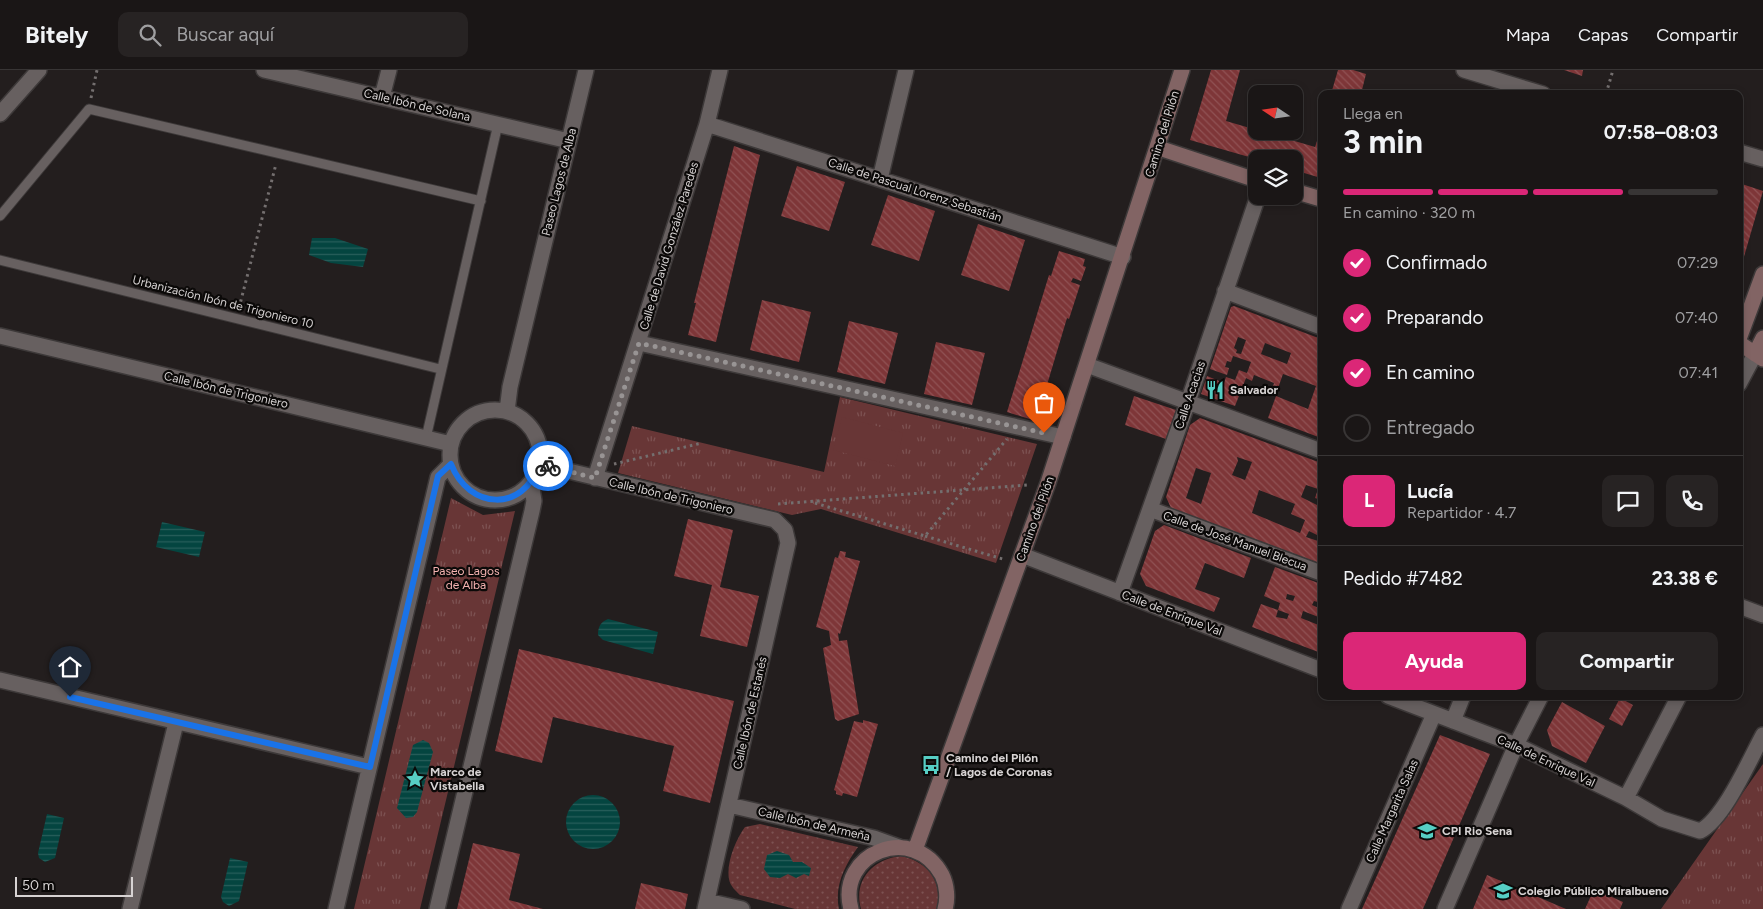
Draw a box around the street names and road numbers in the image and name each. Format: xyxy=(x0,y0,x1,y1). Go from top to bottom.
street label: Calle Ibón de Solana xyxy=(362,86,472,124)
street label: Camino del Pilón xyxy=(1142,89,1182,179)
street label: Paseo Lagos de Alba xyxy=(539,127,579,237)
street label: Calle de Pascual Lorenz Sebastián xyxy=(826,155,1004,225)
street label: Calle de David González Paredes xyxy=(637,160,701,332)
street label: Urbanización Ibón de Trigoniero 10 xyxy=(131,273,315,331)
street label: Calle Acacias xyxy=(1172,359,1208,431)
street label: Calle Ibón de Trigoniero xyxy=(163,369,289,411)
street label: Camino del Pilón xyxy=(1013,474,1057,563)
street label: Calle Ibón de Trigoniero xyxy=(608,475,734,517)
street label: Calle de José Manuel Blecua xyxy=(1161,508,1309,574)
street label: Calle de Enrique Val xyxy=(1120,587,1224,639)
street label: Calle Ibón de Estanés xyxy=(730,655,770,771)
street label: Calle de Enrique Val xyxy=(1495,732,1597,790)
street label: Calle Margarita Salas xyxy=(1363,757,1421,865)
street label: Calle Ibón de Armeña xyxy=(757,804,871,844)

